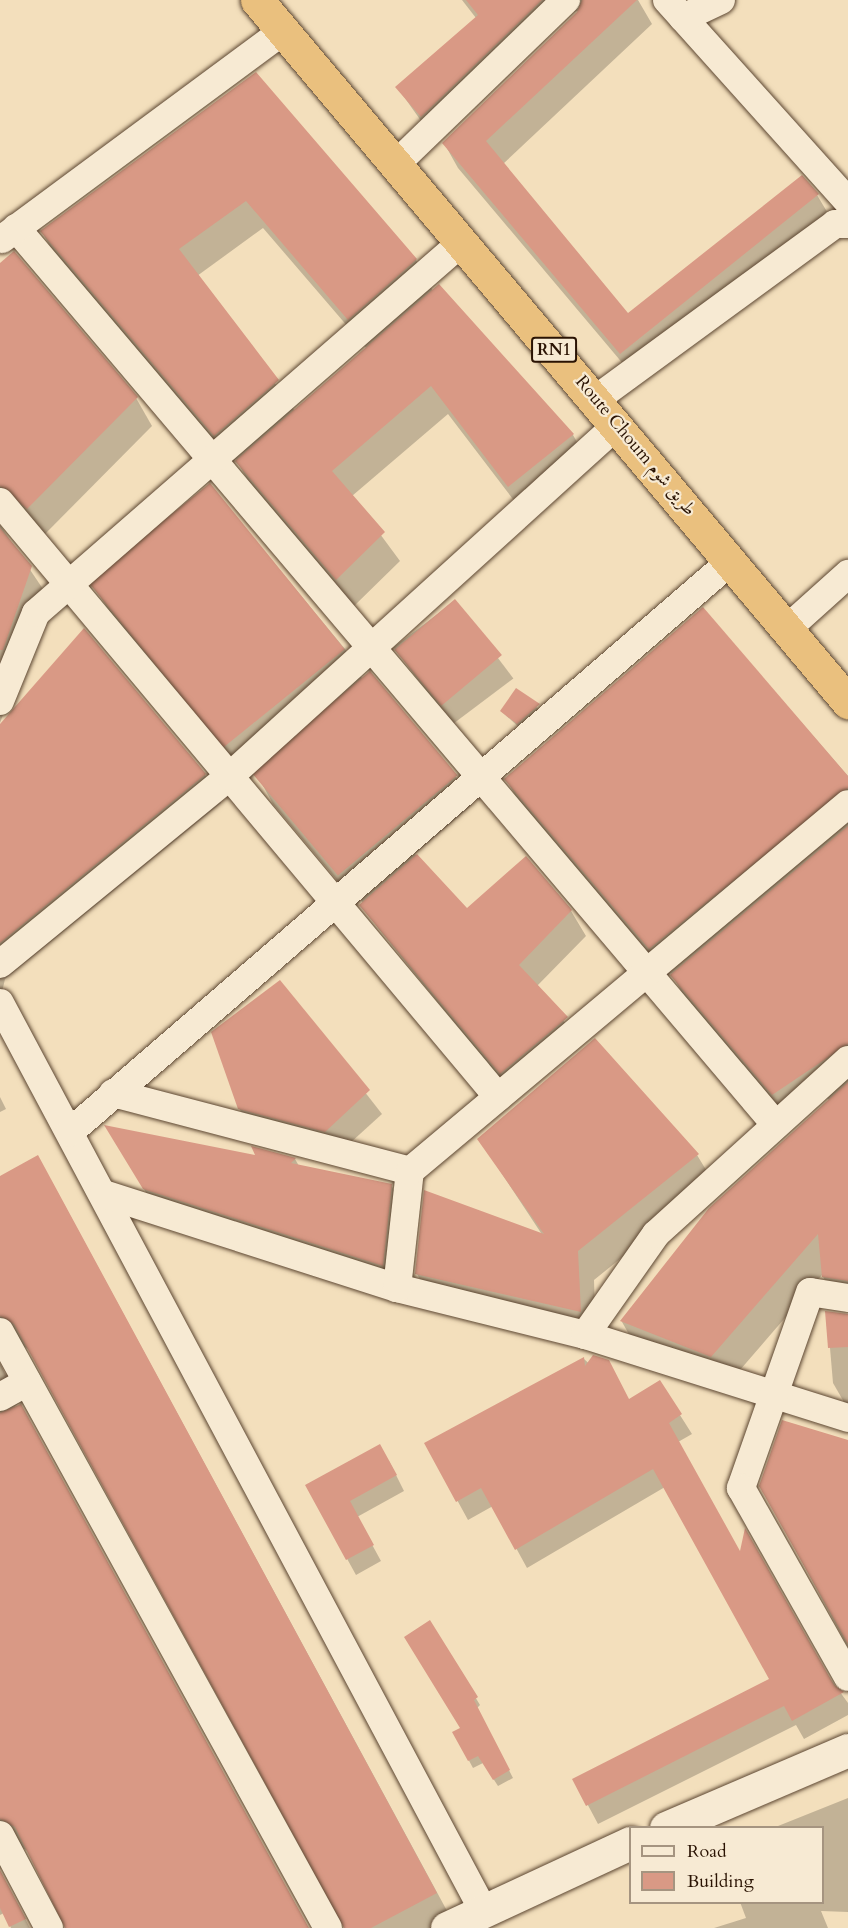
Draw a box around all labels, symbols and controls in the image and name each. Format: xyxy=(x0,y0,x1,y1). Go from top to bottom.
road number: RN1 xyxy=(530,337,578,363)
street label: Route Choum طريق شوم xyxy=(570,371,700,521)
legend xyxy=(629,1826,824,1904)
text: Road xyxy=(687,1839,727,1864)
text: Building xyxy=(687,1869,754,1894)

